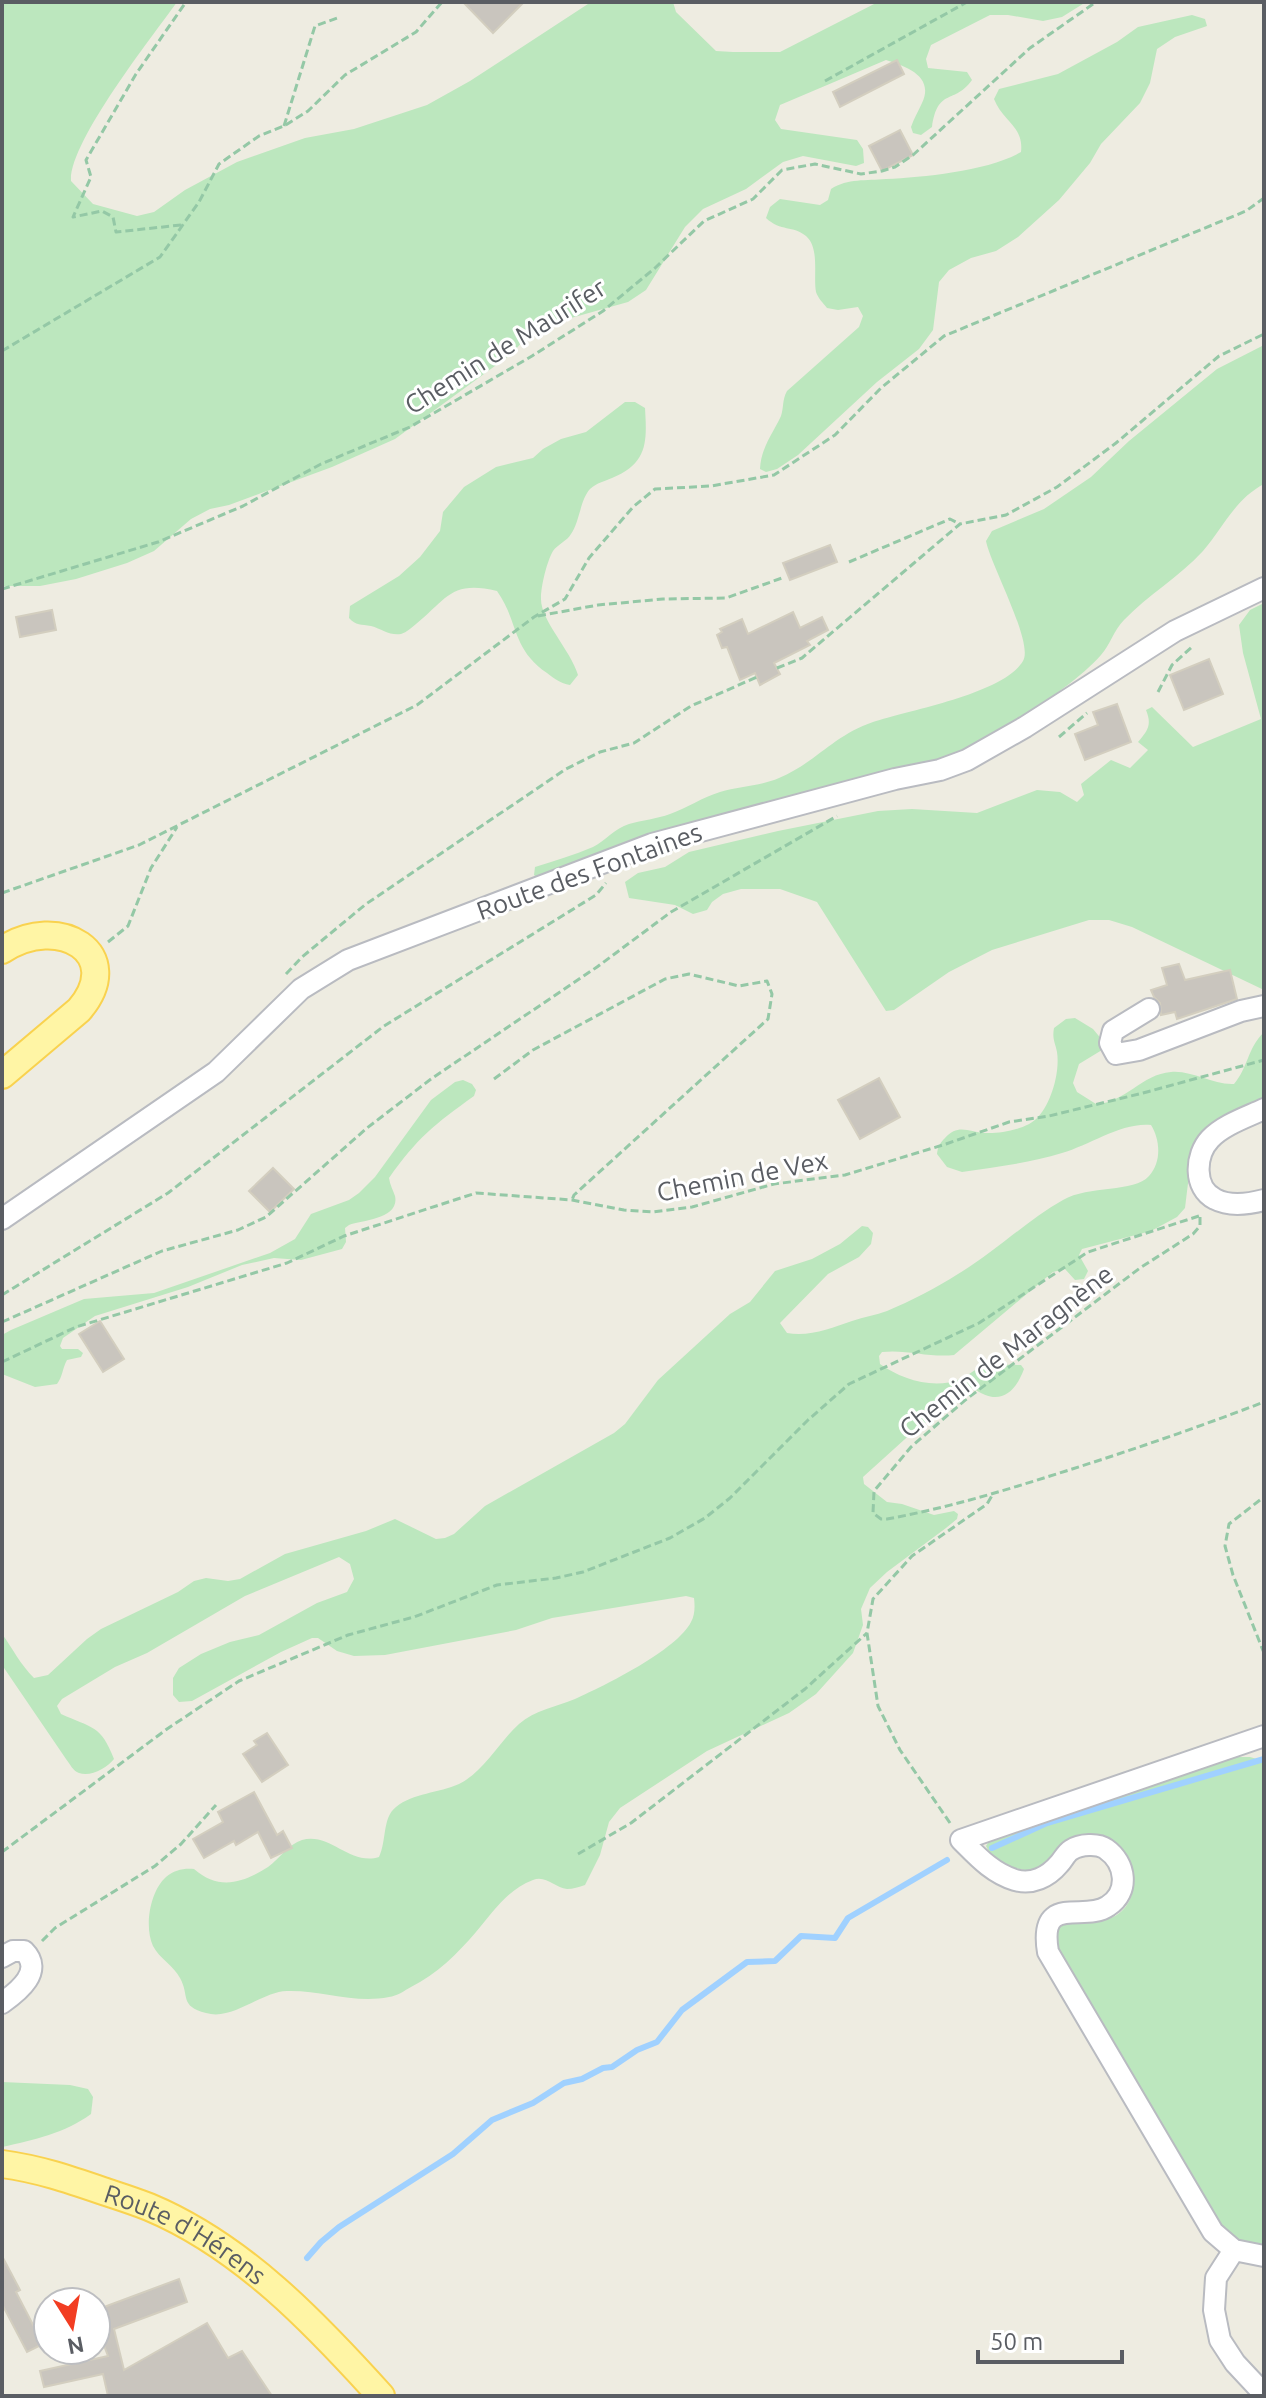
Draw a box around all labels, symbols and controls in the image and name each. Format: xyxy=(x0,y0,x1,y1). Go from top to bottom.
street label: Chemin de Maurifer xyxy=(399,272,611,420)
street label: Route des Fontaines xyxy=(472,817,706,925)
street label: Chemin de Vex xyxy=(654,1145,830,1207)
street label: Chemin de Maragnène xyxy=(894,1259,1118,1443)
street label: Route d'Hérens xyxy=(101,2178,272,2290)
north arrow xyxy=(32,2286,112,2366)
scale bar xyxy=(978,2314,1122,2364)
text: 50 m xyxy=(990,2328,1043,2355)
text: N xyxy=(65,2332,86,2360)

